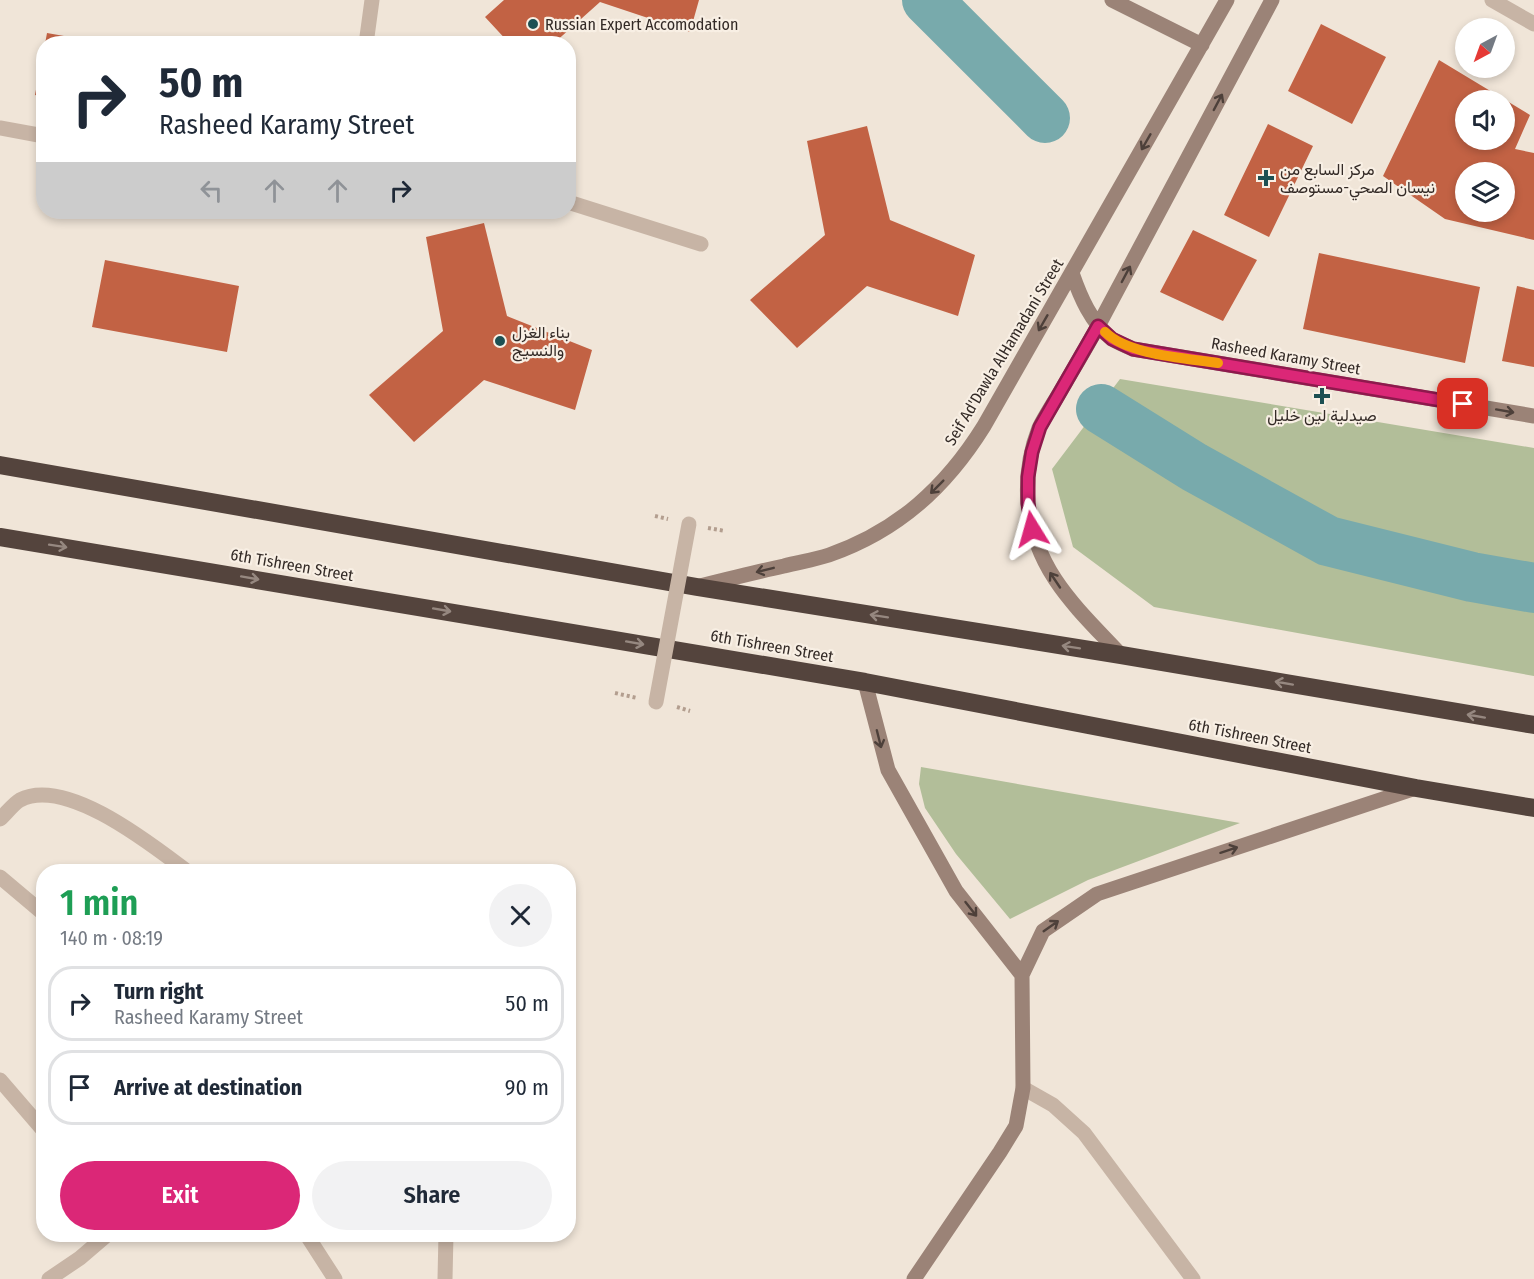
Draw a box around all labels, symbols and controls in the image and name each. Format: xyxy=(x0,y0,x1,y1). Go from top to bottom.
place label: Russian Expert Accomodation xyxy=(545,15,738,34)
marker: Russian Expert Accomodation xyxy=(526,17,540,31)
north arrow xyxy=(1455,18,1515,78)
map controls xyxy=(1455,18,1515,222)
text: 50 m xyxy=(159,58,243,108)
icon: right xyxy=(60,60,138,138)
button: sound xyxy=(1455,90,1515,150)
one-way arrow xyxy=(1212,94,1224,111)
text: Rasheed Karamy Street xyxy=(159,109,414,141)
one-way arrow xyxy=(1140,134,1152,151)
place label: مركز السابع من نيسان الصحي-مستوصف xyxy=(1280,160,1435,201)
button: layers xyxy=(1455,162,1515,222)
marker: مركز السابع من نيسان الصحي-مستوصف xyxy=(1257,169,1275,187)
icon: left xyxy=(195,174,228,207)
icon: ahead xyxy=(258,174,291,207)
icon: ahead xyxy=(321,174,354,207)
icon: right xyxy=(384,174,417,207)
street label: Seif Ad'Dawla AlHamadani Street xyxy=(941,255,1068,449)
one-way arrow xyxy=(1120,266,1132,283)
one-way arrow xyxy=(1037,314,1049,331)
place label: بناء الغزل والنسيج xyxy=(512,323,570,362)
marker: بناء الغزل والنسيج xyxy=(493,334,507,348)
street label: Rasheed Karamy Street xyxy=(1210,334,1363,379)
pin xyxy=(1437,378,1488,429)
icon: arrive xyxy=(1446,387,1479,420)
marker: صيدلية لين خليل xyxy=(1315,389,1329,403)
place label: صيدلية لين خليل xyxy=(1267,406,1377,426)
one-way arrow xyxy=(1494,406,1514,417)
one-way arrow xyxy=(930,479,945,494)
position arrow xyxy=(1000,497,1064,561)
one-way arrow xyxy=(47,541,67,552)
street label: 6th Tishreen Street xyxy=(229,545,356,585)
one-way arrow xyxy=(756,565,775,577)
one-way arrow xyxy=(240,572,260,583)
one-way arrow xyxy=(1049,572,1061,588)
one-way arrow xyxy=(432,605,452,616)
one-way arrow xyxy=(869,610,889,621)
street label: 6th Tishreen Street xyxy=(709,626,836,666)
one-way arrow xyxy=(624,638,644,649)
one-way arrow xyxy=(1062,641,1081,652)
one-way arrow xyxy=(1275,677,1294,688)
one-way arrow xyxy=(1467,710,1487,721)
street label: 6th Tishreen Street xyxy=(1187,715,1314,757)
one-way arrow xyxy=(874,729,886,748)
one-way arrow xyxy=(1219,844,1238,855)
text: 1 min xyxy=(60,881,138,925)
button: close xyxy=(489,884,552,947)
one-way arrow xyxy=(964,901,977,917)
one-way arrow xyxy=(1043,920,1059,932)
text: 140 m · 08:19 xyxy=(60,926,163,950)
text: Turn right xyxy=(114,978,203,1005)
icon: right xyxy=(63,987,96,1020)
text: 50 m xyxy=(505,990,549,1017)
text: Rasheed Karamy Street xyxy=(114,1005,303,1029)
icon: arrive xyxy=(63,1071,96,1104)
text: Arrive at destination xyxy=(114,1074,302,1101)
text: 90 m xyxy=(505,1074,549,1101)
button: Exit xyxy=(60,1161,300,1230)
button: Share xyxy=(312,1161,552,1230)

